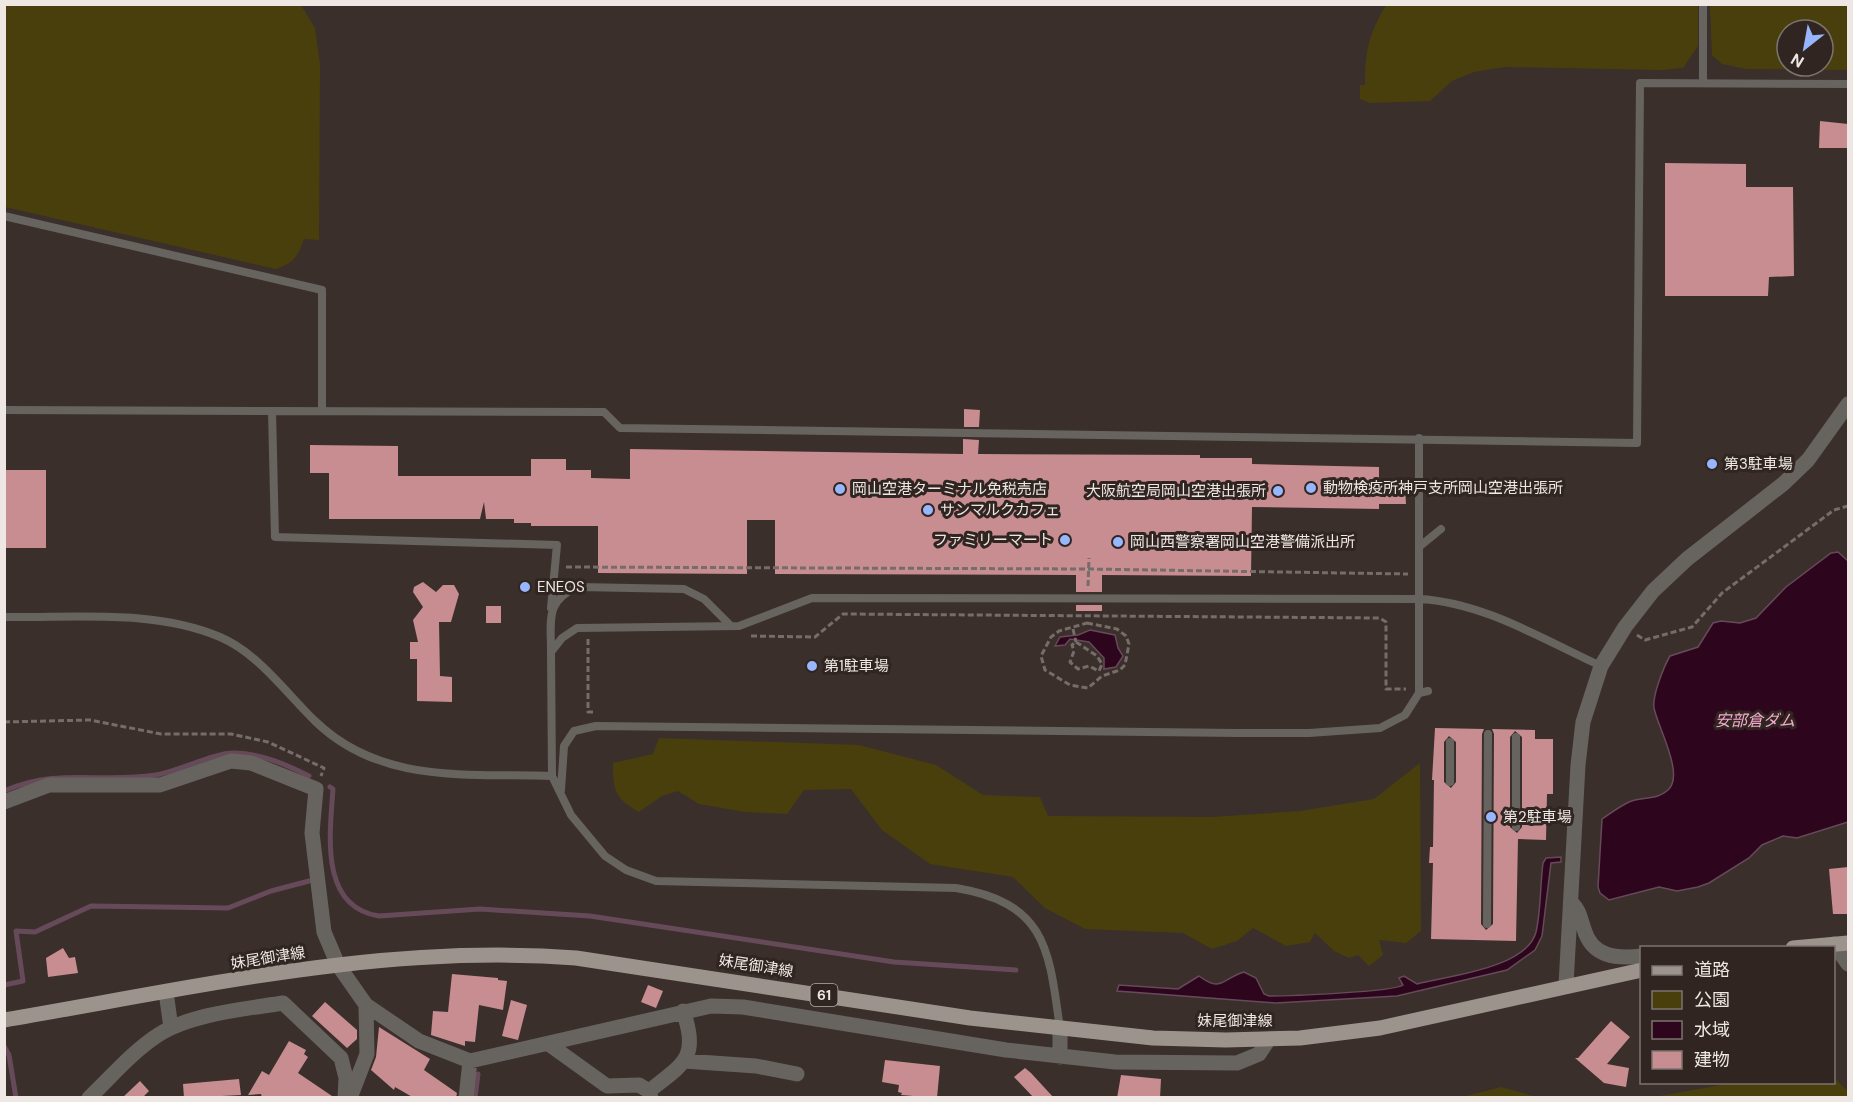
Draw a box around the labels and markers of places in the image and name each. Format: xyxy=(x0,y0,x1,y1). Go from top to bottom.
place label: 第3駐車場 xyxy=(1724,454,1793,474)
marker: 第3駐車場 xyxy=(1705,457,1719,471)
place label: 動物検疫所神戸支所岡山空港出張所 xyxy=(1323,478,1563,498)
place label: 岡山空港ターミナル免税売店 xyxy=(852,479,1047,499)
place label: 大阪航空局岡山空港出張所 xyxy=(1086,481,1266,501)
marker: 動物検疫所神戸支所岡山空港出張所 xyxy=(1304,481,1318,495)
marker: 岡山空港ターミナル免税売店 xyxy=(833,482,847,496)
marker: 大阪航空局岡山空港出張所 xyxy=(1271,484,1285,498)
place label: サンマルクカフェ xyxy=(940,500,1060,520)
marker: サンマルクカフェ xyxy=(921,503,935,517)
place label: ファミリーマート xyxy=(933,530,1053,550)
place label: 岡山西警察署岡山空港警備派出所 xyxy=(1130,532,1355,552)
marker: ファミリーマート xyxy=(1058,533,1072,547)
marker: 岡山西警察署岡山空港警備派出所 xyxy=(1111,535,1125,549)
place label: ENEOS xyxy=(537,577,585,597)
marker: ENEOS xyxy=(518,580,532,594)
place label: 第1駐車場 xyxy=(824,656,889,676)
marker: 第1駐車場 xyxy=(805,659,819,673)
place label: 第2駐車場 xyxy=(1503,807,1572,827)
marker: 第2駐車場 xyxy=(1484,810,1498,824)

